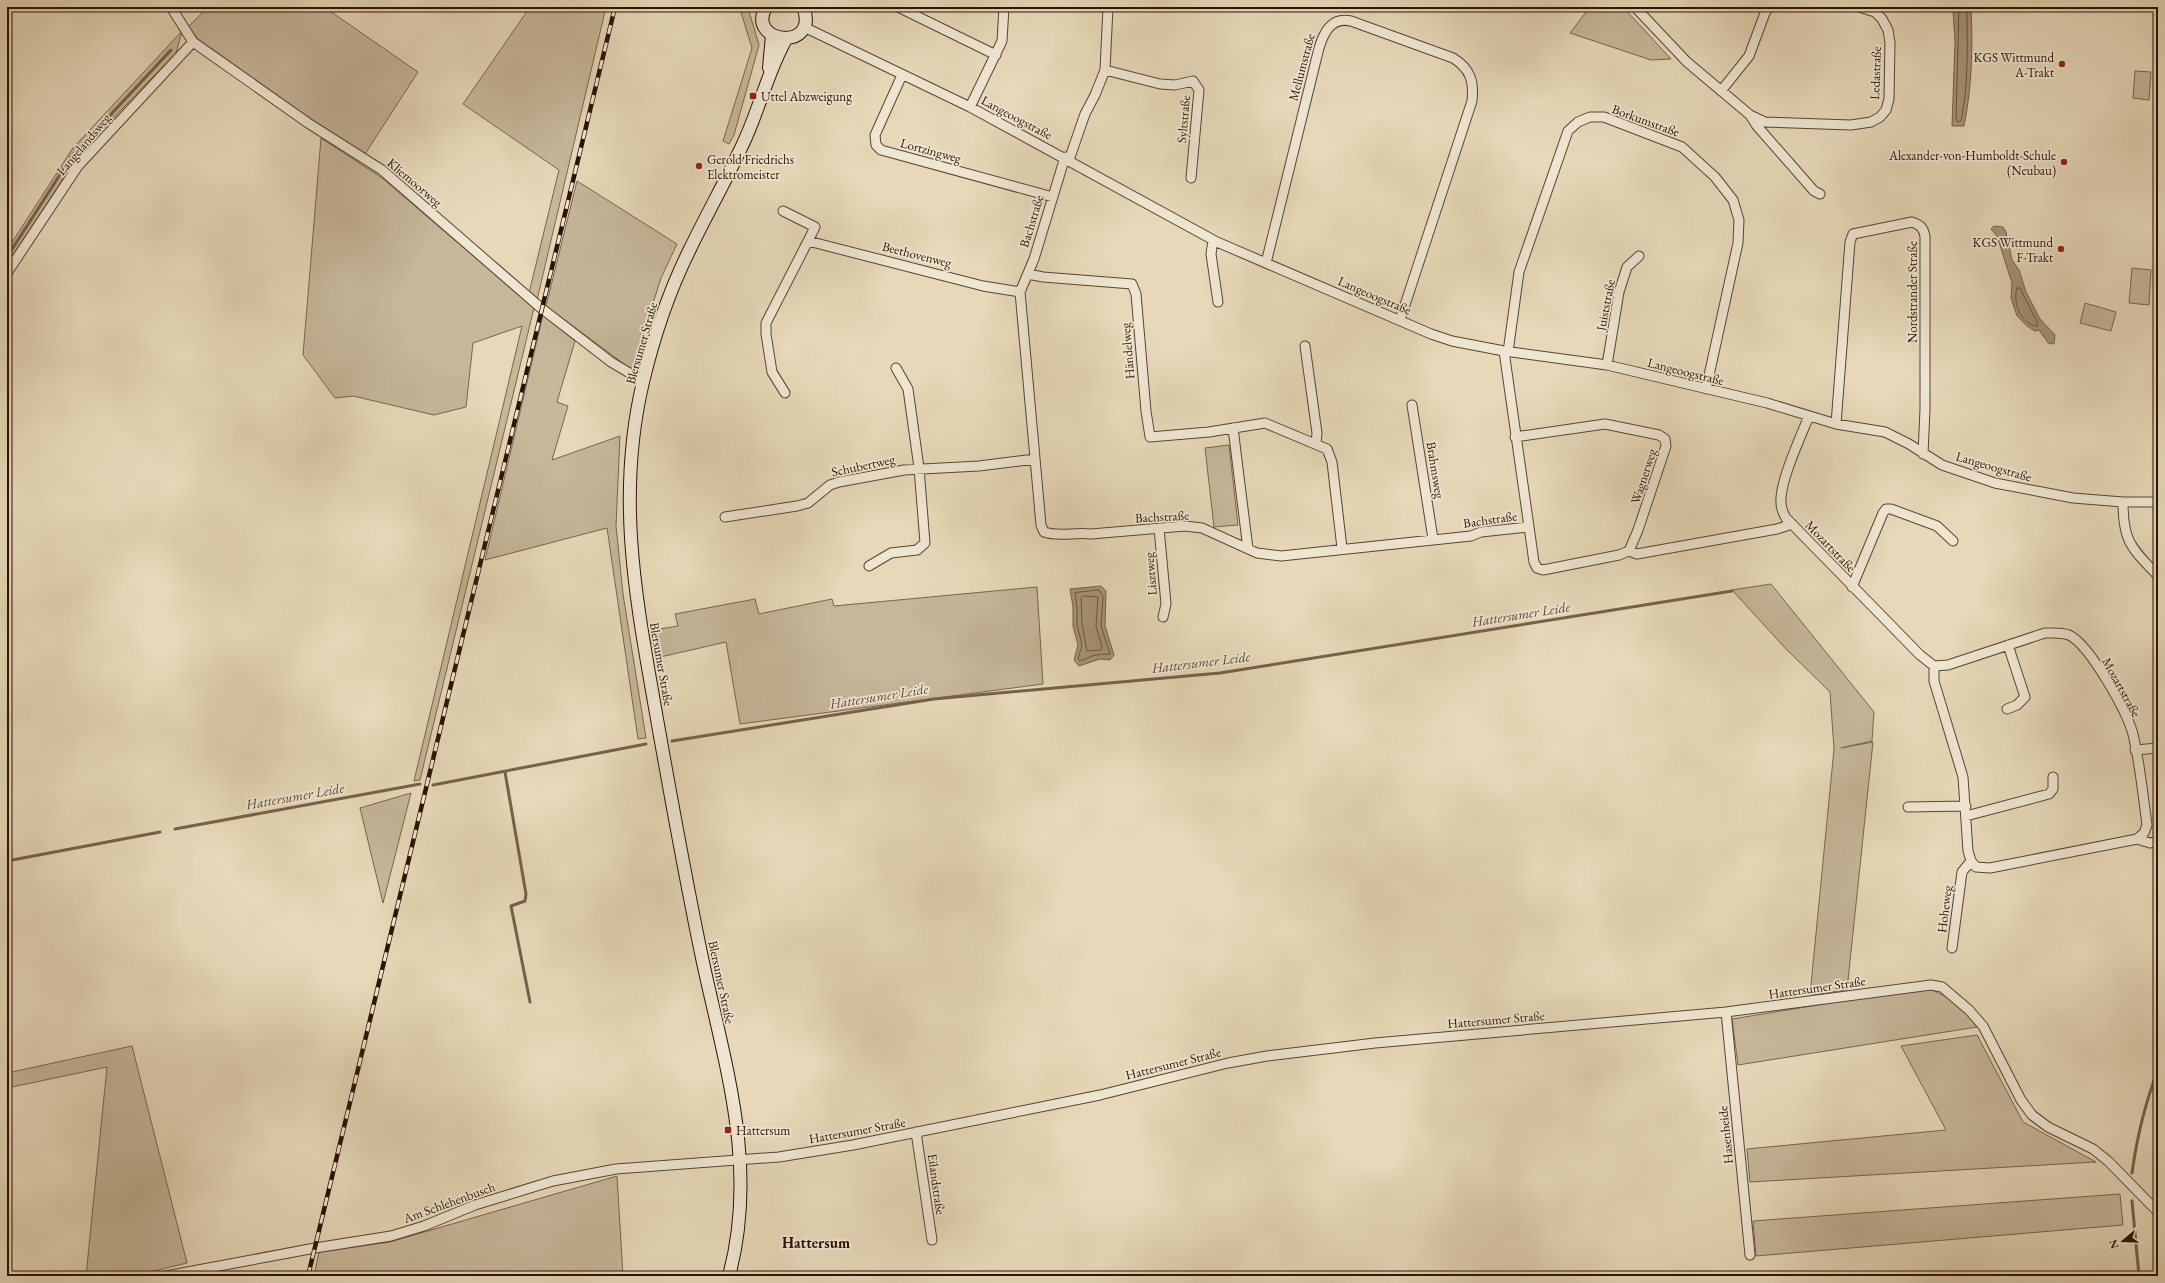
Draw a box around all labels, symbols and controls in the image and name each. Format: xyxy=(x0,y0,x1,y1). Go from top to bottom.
street label: Mellumstraße xyxy=(1284,32,1319,103)
street label: Ledastraße xyxy=(1866,46,1885,100)
place label: KGS Wittmund A-Trakt xyxy=(1974,49,2054,81)
marker: KGS Wittmund A-Trakt xyxy=(2057,59,2067,69)
place label: Uttel Abzweigung xyxy=(761,88,852,105)
marker: Uttel Abzweigung xyxy=(748,91,758,101)
street label: Langeoogstraße xyxy=(978,92,1055,143)
street label: Syltstraße xyxy=(1173,94,1194,144)
street label: Borkumstraße xyxy=(1610,100,1682,141)
street label: Langelandsweg xyxy=(53,110,114,179)
street label: Lortzingweg xyxy=(899,134,964,167)
place label: Alexander-von-Humboldt-Schule (Neubau) xyxy=(1888,147,2056,179)
place label: Gerold Friedrichs Elektromeister xyxy=(707,151,794,183)
street label: Kliemoorweg xyxy=(384,154,446,211)
marker: Alexander-von-Humboldt-Schule (Neubau) xyxy=(2059,157,2069,167)
marker: Gerold Friedrichs Elektromeister xyxy=(694,161,704,171)
street label: Bachstraße xyxy=(1015,193,1048,250)
place label: KGS Wittmund F-Trakt xyxy=(1973,234,2053,266)
street label: Beethovenweg xyxy=(880,238,954,271)
street label: Nordstrander Straße xyxy=(1904,241,1921,343)
marker: KGS Wittmund F-Trakt xyxy=(2056,244,2066,254)
street label: Langeoogstraße xyxy=(1335,272,1414,319)
street label: Juiststraße xyxy=(1592,278,1619,333)
street label: Blersumer Straße xyxy=(622,300,661,386)
street label: Händelweg xyxy=(1117,322,1138,380)
street label: Langeoogstraße xyxy=(1646,354,1726,389)
street label: Brahmsweg xyxy=(1423,440,1448,500)
street label: Wagnerweg xyxy=(1627,446,1660,506)
street label: Langeoogstraße xyxy=(1954,448,2034,485)
street label: Schubertweg xyxy=(830,450,897,480)
street label: Bachstraße xyxy=(1134,507,1190,526)
street label: Bachstraße xyxy=(1462,507,1518,532)
street label: Mozartstraße xyxy=(1802,517,1860,576)
street label: Lisztweg xyxy=(1140,551,1161,596)
water label: Hattersumer Leide xyxy=(1470,597,1572,631)
street label: Blersumer Straße xyxy=(646,621,677,707)
water label: Hattersumer Leide xyxy=(1150,647,1252,677)
street label: Mozartstraße xyxy=(2098,654,2145,720)
water label: Hattersumer Leide xyxy=(828,679,930,713)
water label: Hattersumer Leide xyxy=(244,778,346,814)
street label: Hoheweg xyxy=(1933,884,1956,934)
street label: Blersumer Straße xyxy=(704,939,739,1025)
street label: Hattersumer Straße xyxy=(1767,972,1867,1003)
street label: Hattersumer Straße xyxy=(1447,1007,1545,1032)
street label: Hattersumer Straße xyxy=(1124,1043,1223,1084)
street label: Hasenheide xyxy=(1714,1105,1737,1165)
street label: Hattersumer Straße xyxy=(807,1114,907,1147)
place label: Hattersum xyxy=(736,1122,790,1139)
marker: Hattersum xyxy=(723,1125,733,1135)
street label: Eilandstraße xyxy=(924,1152,949,1216)
street label: Am Schlehenbusch xyxy=(400,1178,498,1227)
north arrow xyxy=(2103,1221,2143,1261)
district label: Hattersum xyxy=(782,1233,850,1252)
text: N xyxy=(2105,1238,2122,1251)

